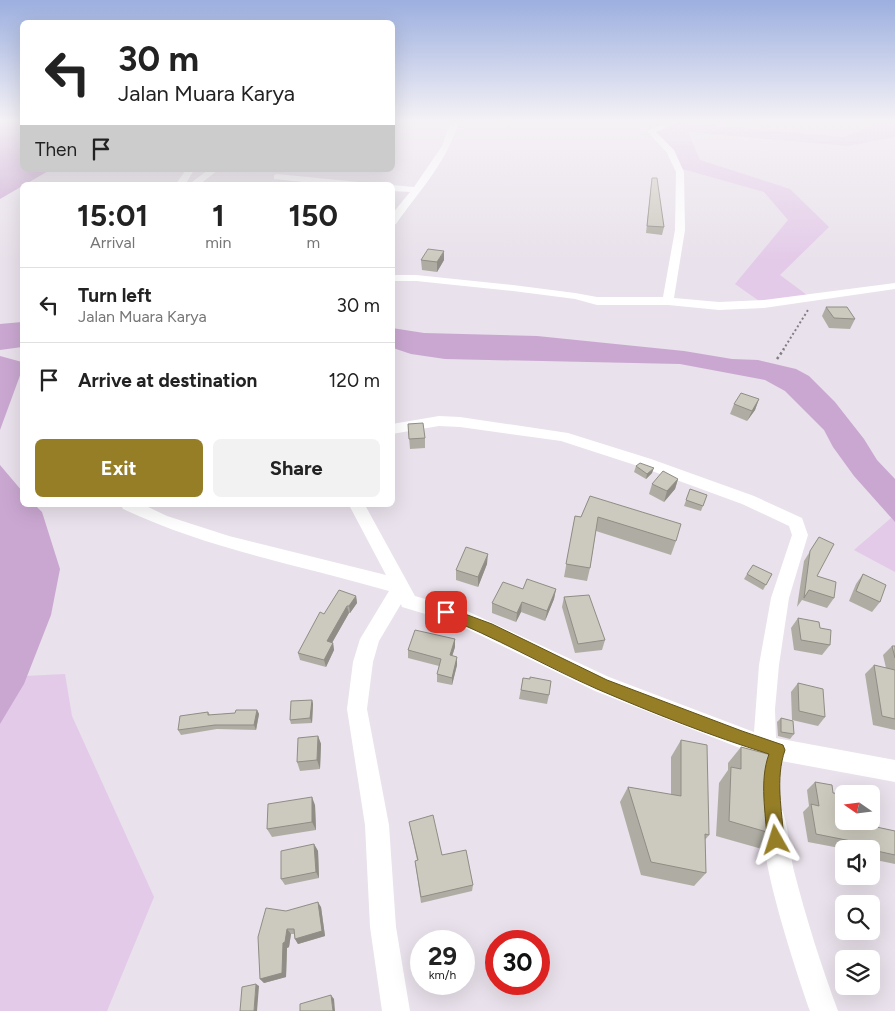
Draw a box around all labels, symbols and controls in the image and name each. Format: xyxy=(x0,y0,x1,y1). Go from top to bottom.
text: 30 m xyxy=(118,38,199,80)
icon: left xyxy=(35,40,100,105)
text: Jalan Muara Karya xyxy=(118,80,295,107)
icon: arrive xyxy=(87,135,115,163)
text: Then xyxy=(35,138,77,161)
text: 15:01 xyxy=(77,197,148,234)
text: 1 xyxy=(212,197,225,234)
text: 150 xyxy=(288,197,338,234)
text: Arrival xyxy=(90,233,135,252)
text: min xyxy=(205,233,231,252)
text: m xyxy=(306,233,320,252)
text: Turn left xyxy=(78,284,152,307)
icon: left xyxy=(35,291,63,319)
text: 30 m xyxy=(337,294,380,317)
text: Jalan Muara Karya xyxy=(78,307,207,326)
icon: arrive xyxy=(35,366,63,394)
text: Arrive at destination xyxy=(78,369,257,392)
text: 120 m xyxy=(328,369,380,392)
button: Exit xyxy=(35,439,203,497)
button: Share xyxy=(213,439,380,497)
pin xyxy=(425,591,467,633)
icon: arrive xyxy=(432,598,460,626)
north arrow xyxy=(835,785,880,830)
map controls xyxy=(835,785,880,995)
position arrow xyxy=(749,813,801,865)
button: sound xyxy=(835,840,880,885)
button: search xyxy=(835,895,880,940)
speed limit sign: 30 xyxy=(485,930,550,995)
text: 29 xyxy=(428,941,457,971)
button: layers xyxy=(835,950,880,995)
text: km/h xyxy=(429,968,456,982)

